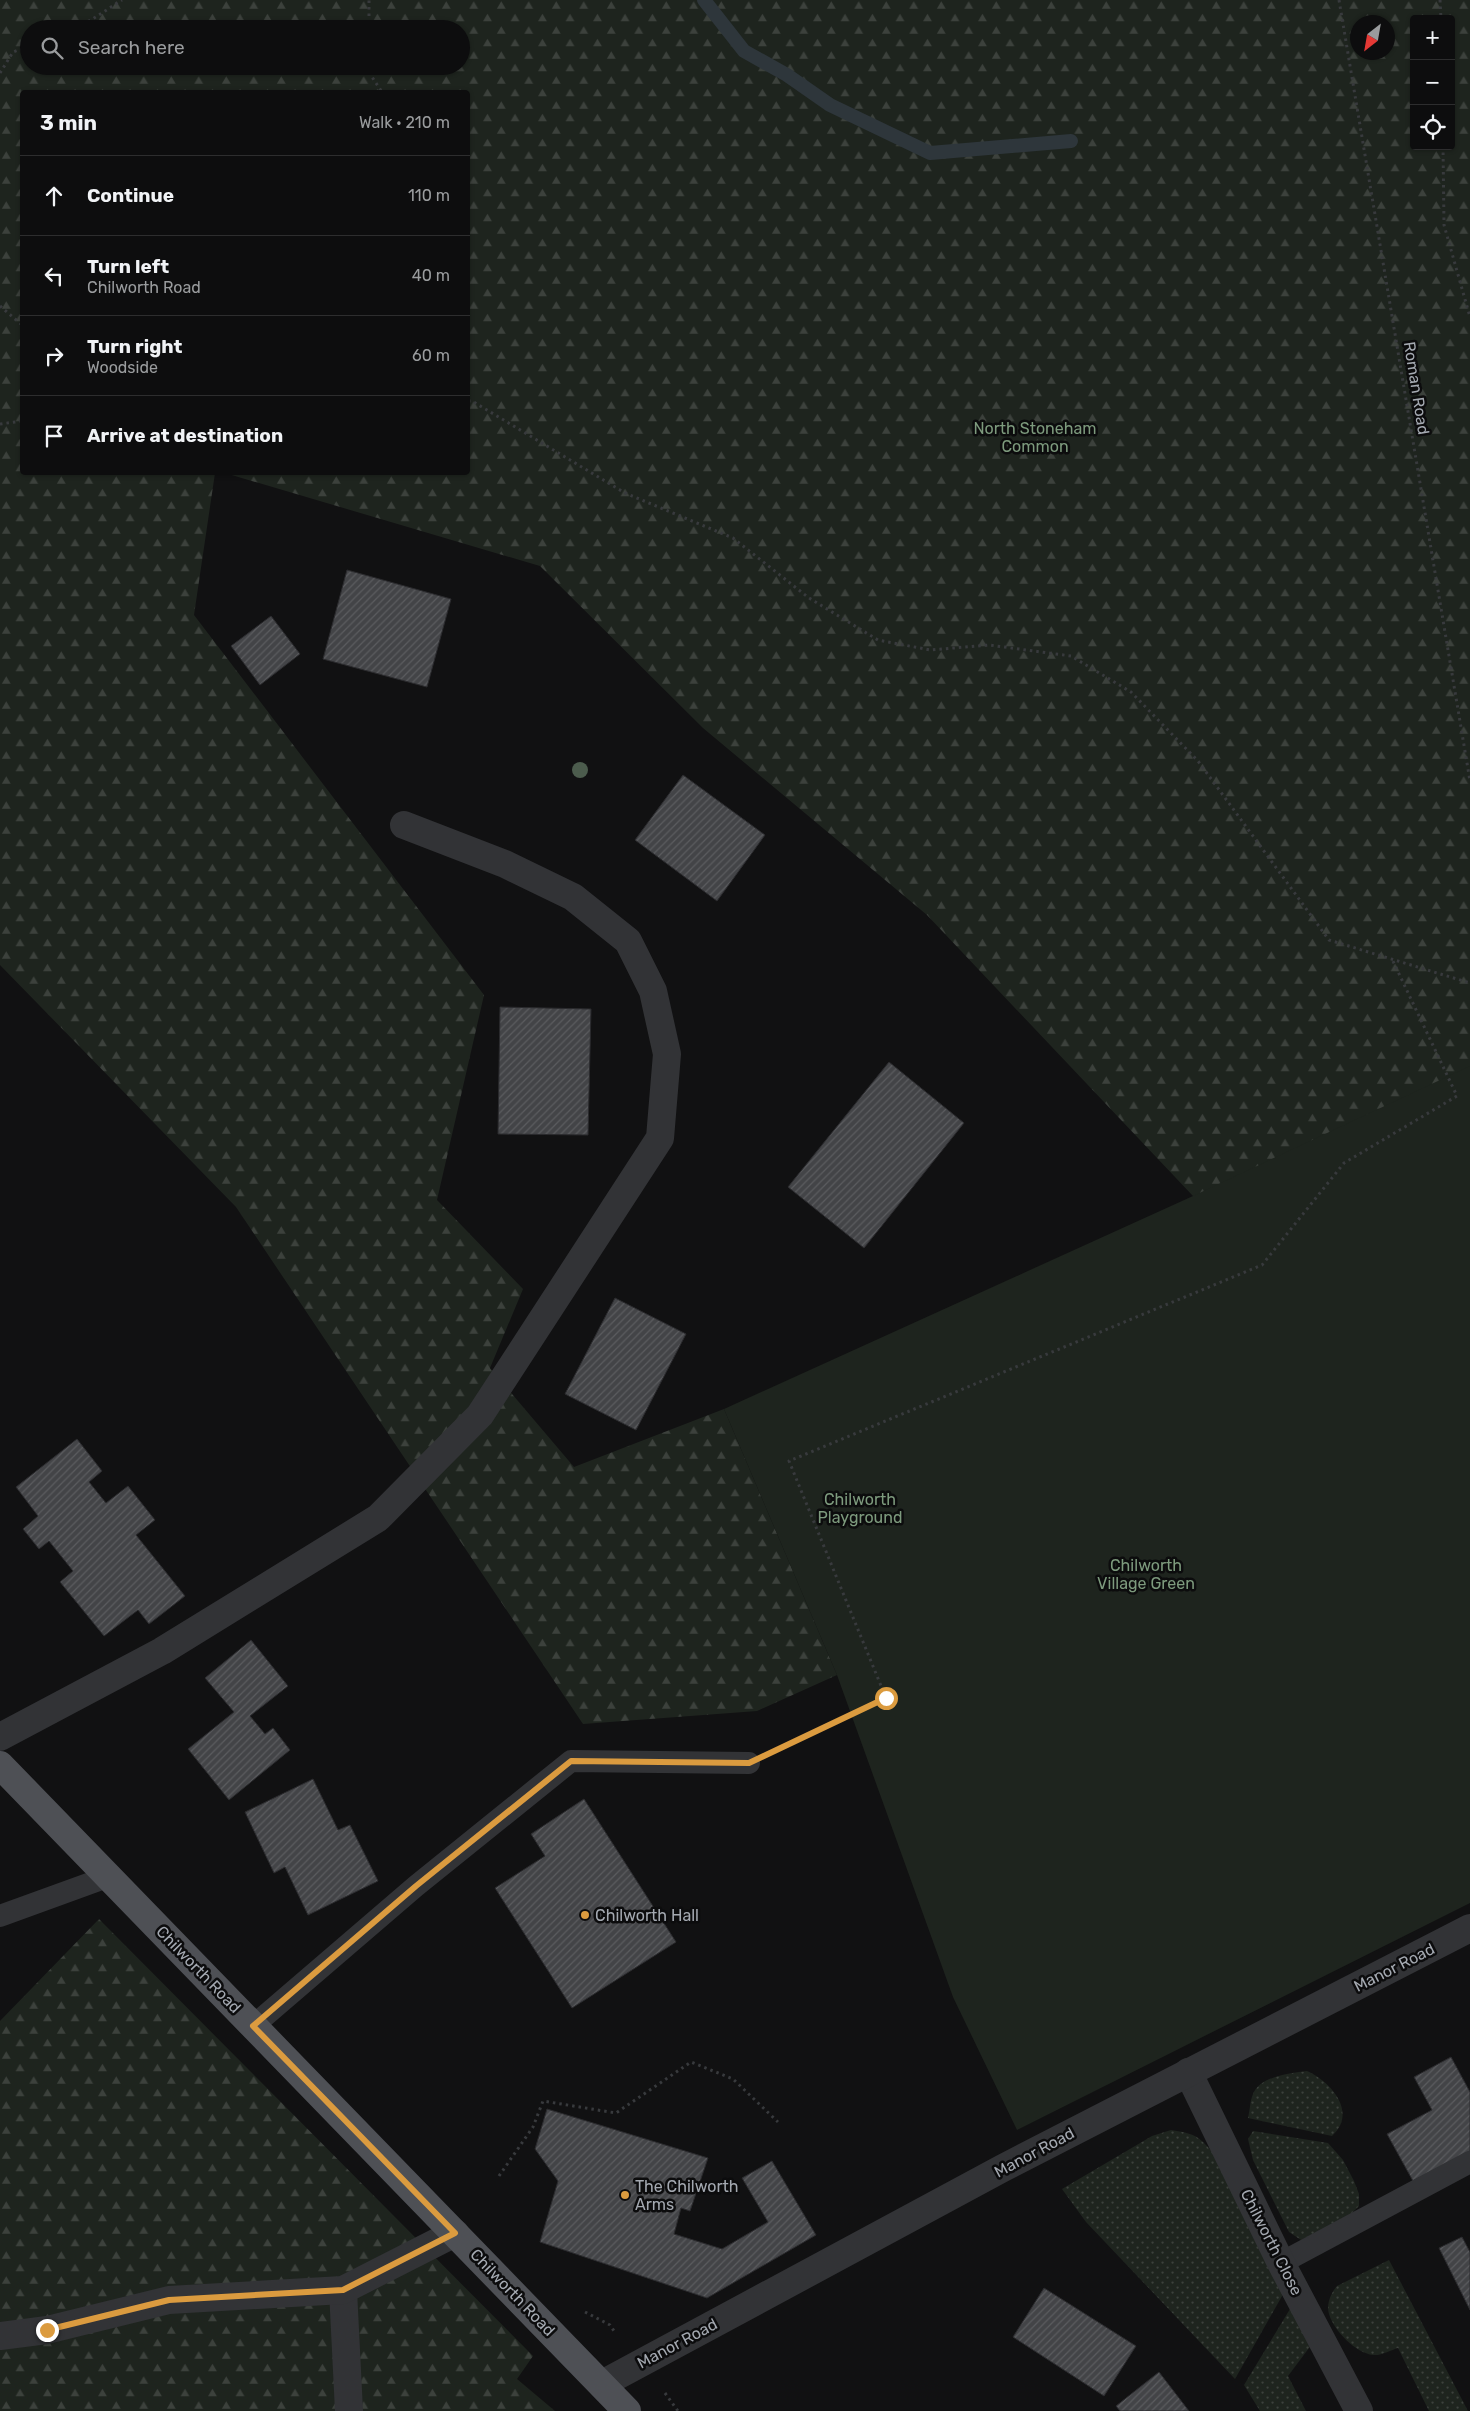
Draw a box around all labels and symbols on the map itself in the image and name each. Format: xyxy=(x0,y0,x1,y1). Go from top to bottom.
north arrow xyxy=(1350,15,1395,60)
street label: Roman Road xyxy=(1400,340,1433,436)
park label: North Stoneham Common xyxy=(973,419,1097,456)
park label: Chilworth Playground xyxy=(818,1490,902,1527)
park label: Chilworth Village Green xyxy=(1097,1556,1195,1593)
route start xyxy=(875,1687,898,1710)
place label: Chilworth Hall xyxy=(595,1906,699,1925)
marker: Chilworth Hall xyxy=(579,1909,591,1921)
street label: Chilworth Road xyxy=(152,1922,245,2017)
street label: Manor Road xyxy=(1351,1939,1438,1996)
street label: Manor Road xyxy=(991,2123,1078,2181)
place label: The Chilworth Arms xyxy=(635,2177,739,2214)
street label: Chilworth Close xyxy=(1237,2186,1307,2299)
marker: The Chilworth Arms xyxy=(619,2189,631,2201)
street label: Chilworth Road xyxy=(466,2245,559,2340)
street label: Manor Road xyxy=(634,2314,721,2372)
route end xyxy=(36,2319,59,2342)

